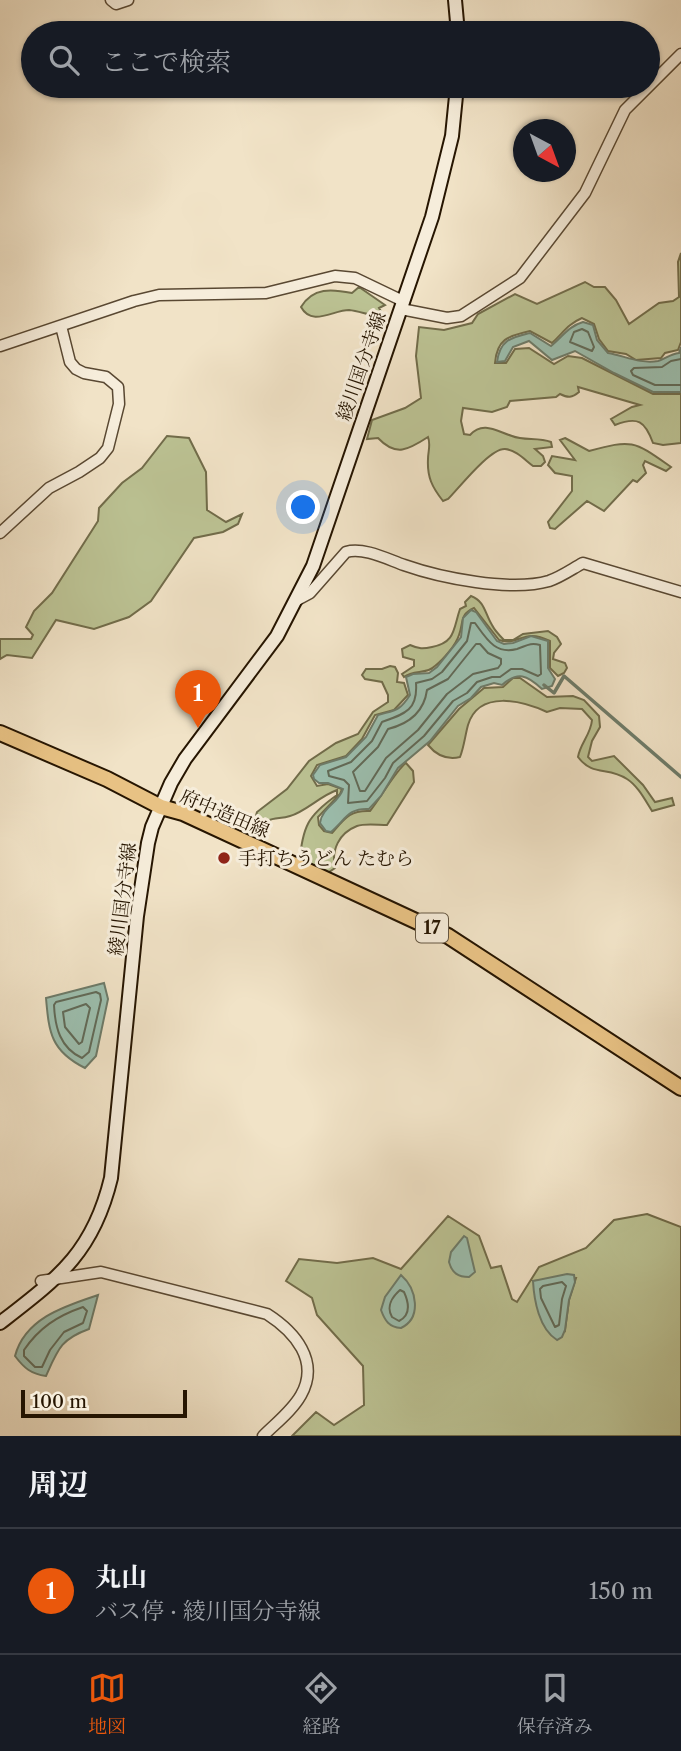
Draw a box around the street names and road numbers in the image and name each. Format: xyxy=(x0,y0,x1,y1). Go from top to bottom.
street label: 綾川国分寺線 xyxy=(332,309,391,424)
street label: 府中造田線 xyxy=(177,784,273,843)
street label: 綾川国分寺線 xyxy=(104,841,141,957)
road number: 17 xyxy=(416,914,448,943)

